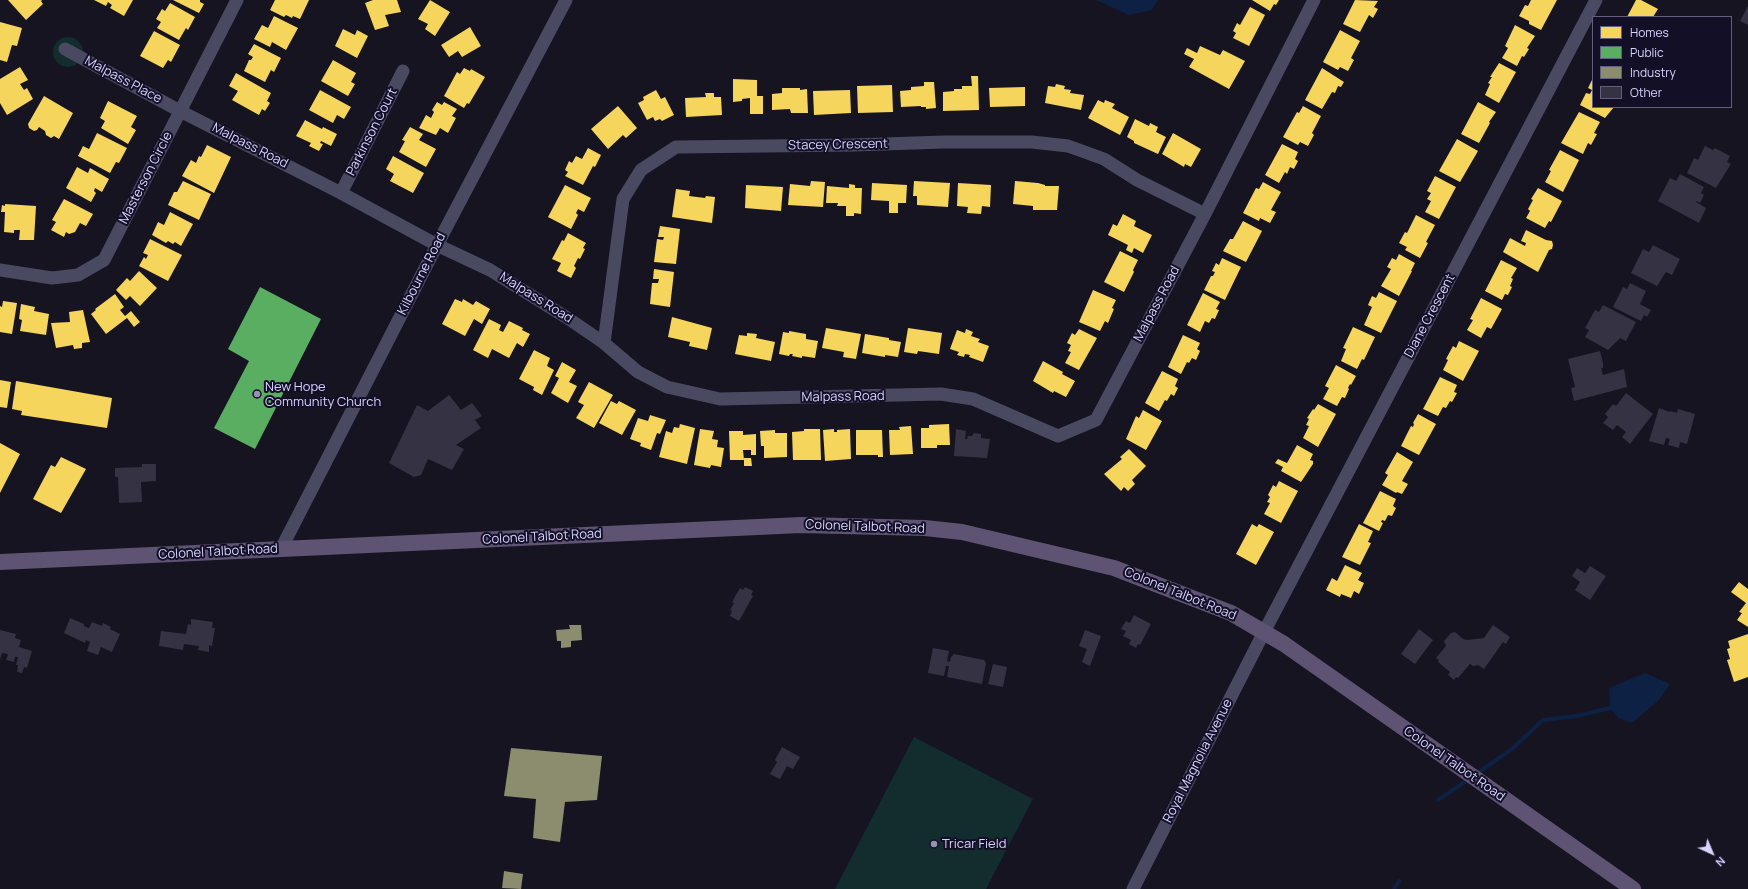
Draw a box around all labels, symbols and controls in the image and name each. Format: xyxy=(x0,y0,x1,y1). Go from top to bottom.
legend xyxy=(1592,16,1732,108)
text: Homes xyxy=(1630,24,1669,41)
text: Public xyxy=(1630,44,1664,61)
street label: Malpass Place xyxy=(82,53,164,107)
text: Industry xyxy=(1630,64,1676,81)
text: Other xyxy=(1630,84,1662,101)
street label: Parkinson Court xyxy=(343,86,401,178)
street label: Malpass Road xyxy=(209,120,291,172)
street label: Masterson Circle xyxy=(116,129,176,227)
street label: Stacey Crescent xyxy=(788,136,888,154)
street label: Kilbourne Road xyxy=(395,230,449,318)
street label: Malpass Road xyxy=(1131,264,1183,344)
street label: Malpass Road xyxy=(497,269,575,327)
street label: Diane Crescent xyxy=(1401,272,1459,360)
place label: New Hope Community Church xyxy=(265,379,381,410)
street label: Malpass Road xyxy=(801,388,885,406)
marker: New Hope Community Church xyxy=(252,389,262,399)
street label: Colonel Talbot Road xyxy=(805,517,925,537)
street label: Colonel Talbot Road xyxy=(482,526,602,548)
street label: Colonel Talbot Road xyxy=(158,541,278,563)
street label: Colonel Talbot Road xyxy=(1122,564,1238,624)
street label: Royal Magnolia Avenue xyxy=(1160,697,1236,825)
street label: Colonel Talbot Road xyxy=(1400,723,1508,805)
north arrow xyxy=(1692,833,1732,873)
place label: Tricar Field xyxy=(942,836,1006,852)
marker: Tricar Field xyxy=(929,839,939,849)
text: N xyxy=(1713,854,1729,870)

